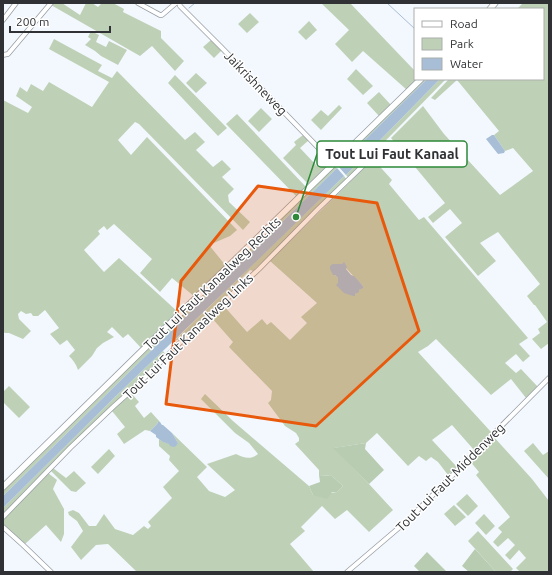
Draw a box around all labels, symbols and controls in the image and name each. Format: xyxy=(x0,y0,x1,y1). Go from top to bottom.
scale bar xyxy=(10,8,110,34)
legend xyxy=(414,8,544,80)
text: 200 m xyxy=(16,15,49,28)
text: Road xyxy=(450,17,478,30)
text: Park xyxy=(450,37,474,50)
street label: Jaikrishneweg xyxy=(222,48,290,118)
text: Water xyxy=(450,57,483,70)
callout: Tout Lui Faut Kanaal xyxy=(317,141,467,167)
text: Tout Lui Faut Kanaal xyxy=(325,146,459,162)
street label: Tout Lui Faut Kanaalweg Rechts xyxy=(141,214,283,352)
street label: Tout Lui Faut Kanaalweg Links xyxy=(120,270,256,402)
street label: Tout Lui Faut Middenweg xyxy=(393,420,507,534)

